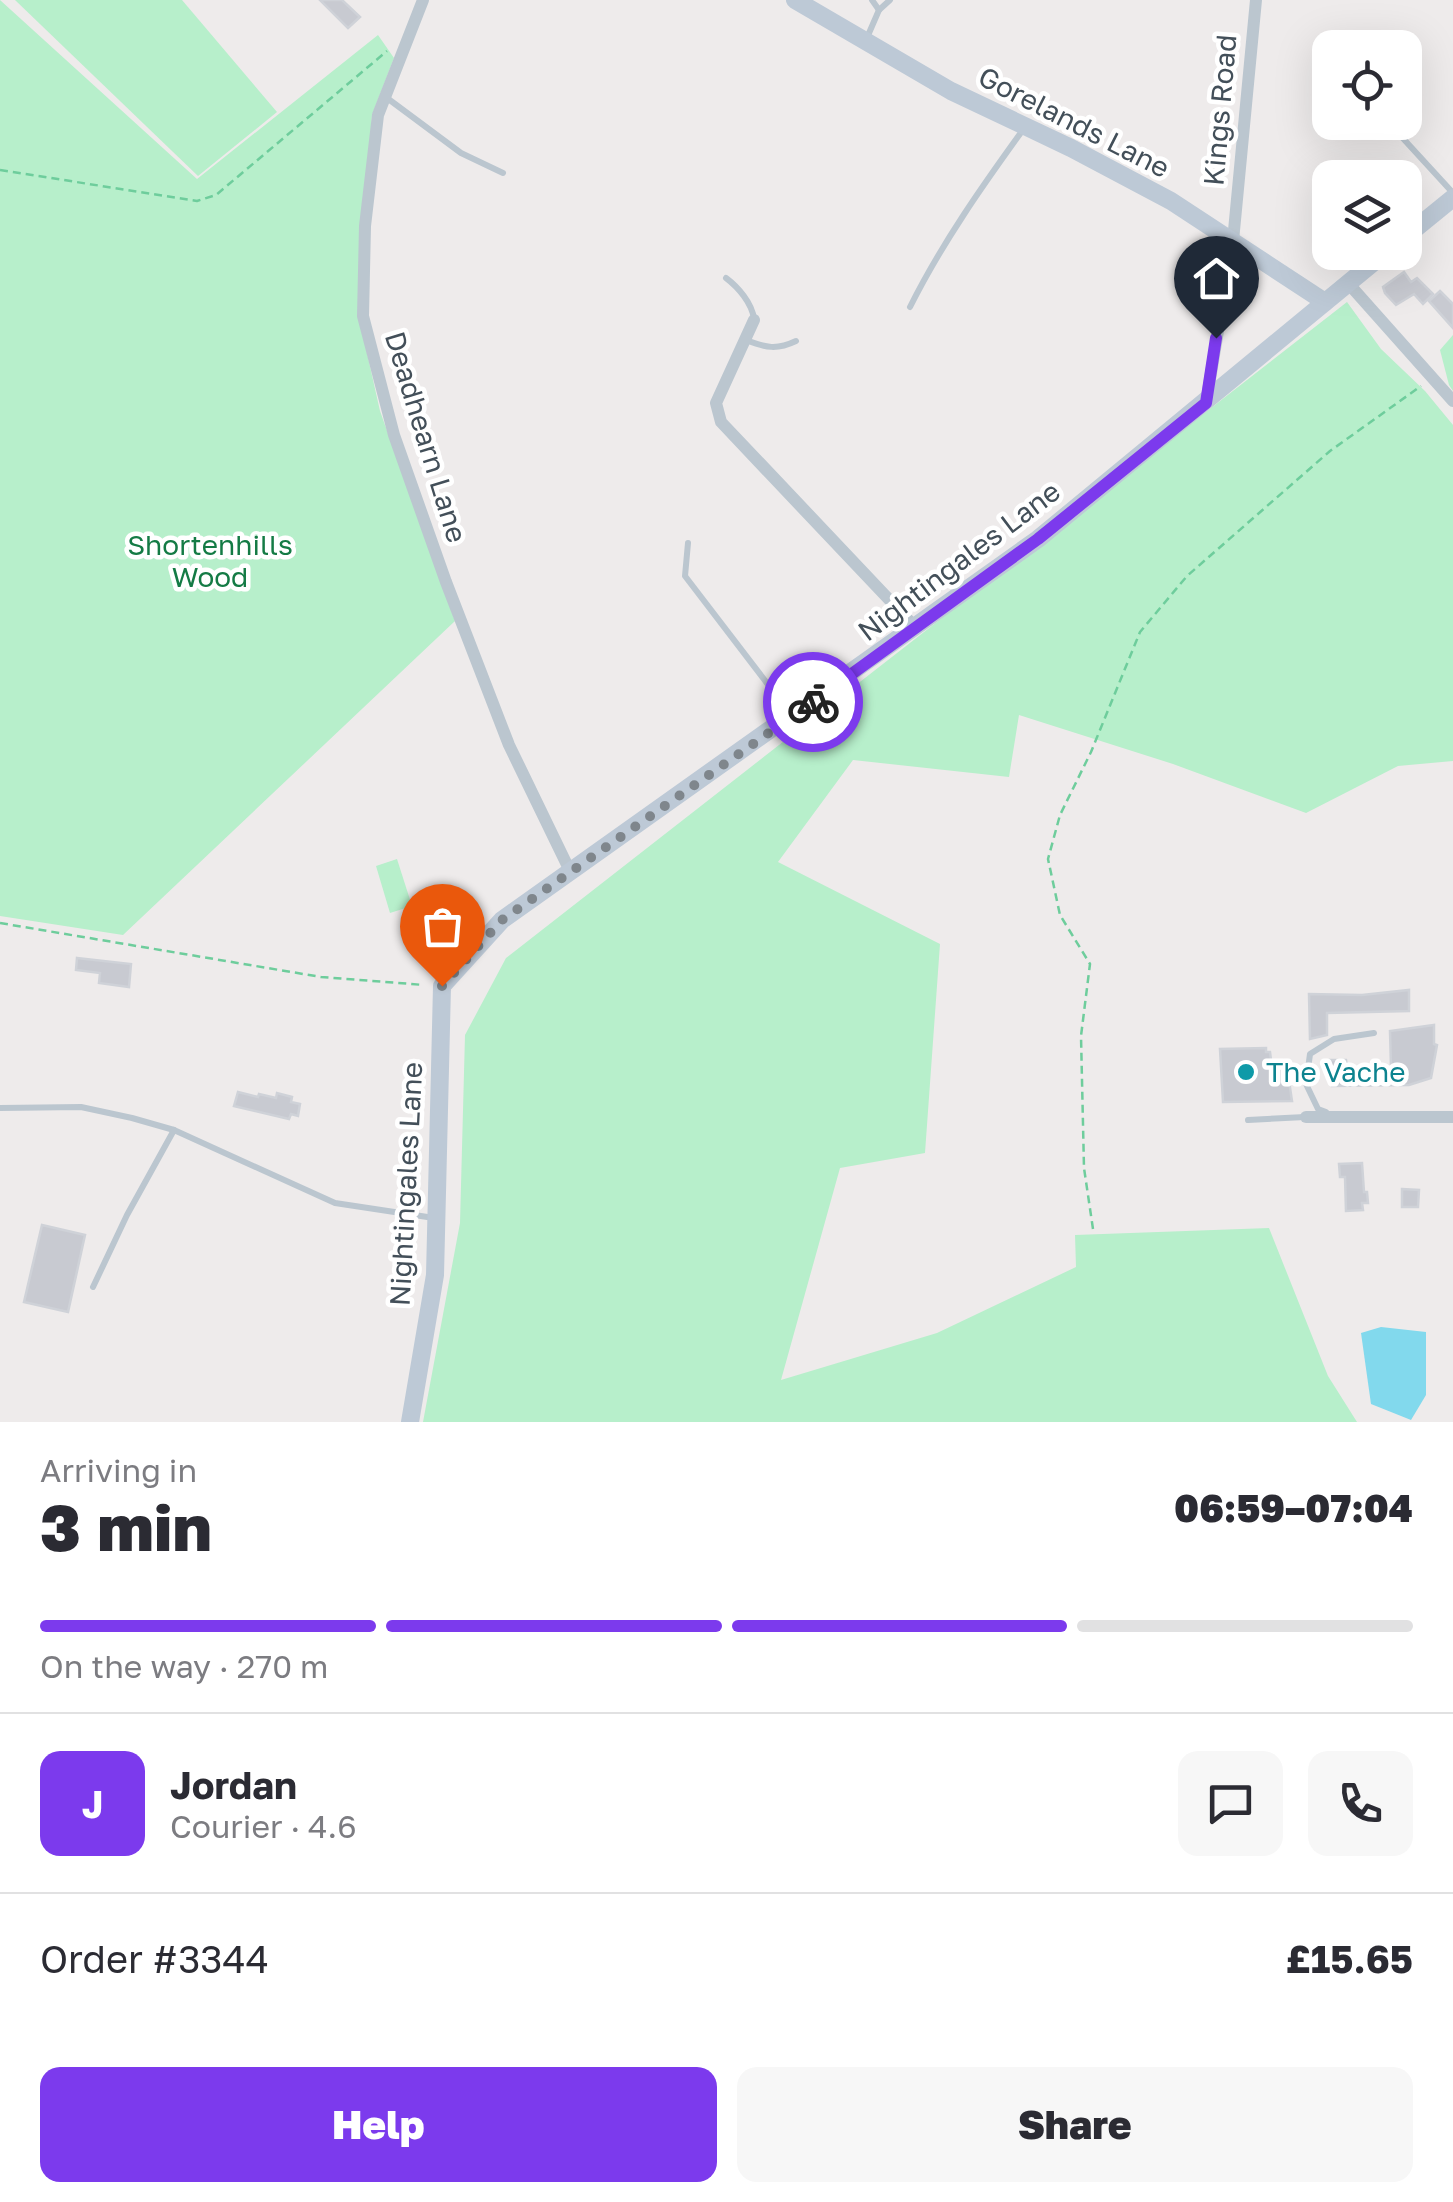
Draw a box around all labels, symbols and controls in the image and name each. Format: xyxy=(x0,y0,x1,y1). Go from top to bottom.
map controls xyxy=(1312,30,1422,270)
button: locate xyxy=(1312,30,1422,140)
street label: Kings Road xyxy=(1196,33,1243,187)
street label: Gorelands Lane xyxy=(973,59,1175,184)
button: layers xyxy=(1312,160,1422,270)
pin xyxy=(1174,236,1259,339)
icon: home xyxy=(1189,251,1244,306)
street label: Deadhearn Lane xyxy=(379,327,474,546)
street label: Nightingales Lane xyxy=(851,474,1066,647)
park label: Shortenhills Wood xyxy=(127,528,293,593)
courier xyxy=(763,652,863,752)
icon: bike xyxy=(786,675,841,730)
pin xyxy=(400,884,485,987)
icon: bag xyxy=(415,899,470,954)
place label: The Vache xyxy=(1266,1055,1405,1088)
street label: Nightingales Lane xyxy=(383,1061,428,1307)
marker: The Vache xyxy=(1235,1061,1257,1083)
text: Arriving in xyxy=(40,1451,197,1489)
text: 06:59–07:04 xyxy=(1174,1485,1413,1530)
text: 3 min xyxy=(40,1487,212,1565)
text: On the way · 270 m xyxy=(40,1647,328,1685)
button: chat xyxy=(1178,1751,1283,1856)
button: phone xyxy=(1308,1751,1413,1856)
text: Jordan xyxy=(170,1762,297,1807)
text: J xyxy=(82,1781,103,1826)
text: Courier · 4.6 xyxy=(170,1807,357,1845)
text: Order #3344 xyxy=(40,1936,269,1981)
text: £15.65 xyxy=(1286,1936,1413,1981)
button: Help xyxy=(40,2067,717,2182)
button: Share xyxy=(737,2067,1413,2182)

